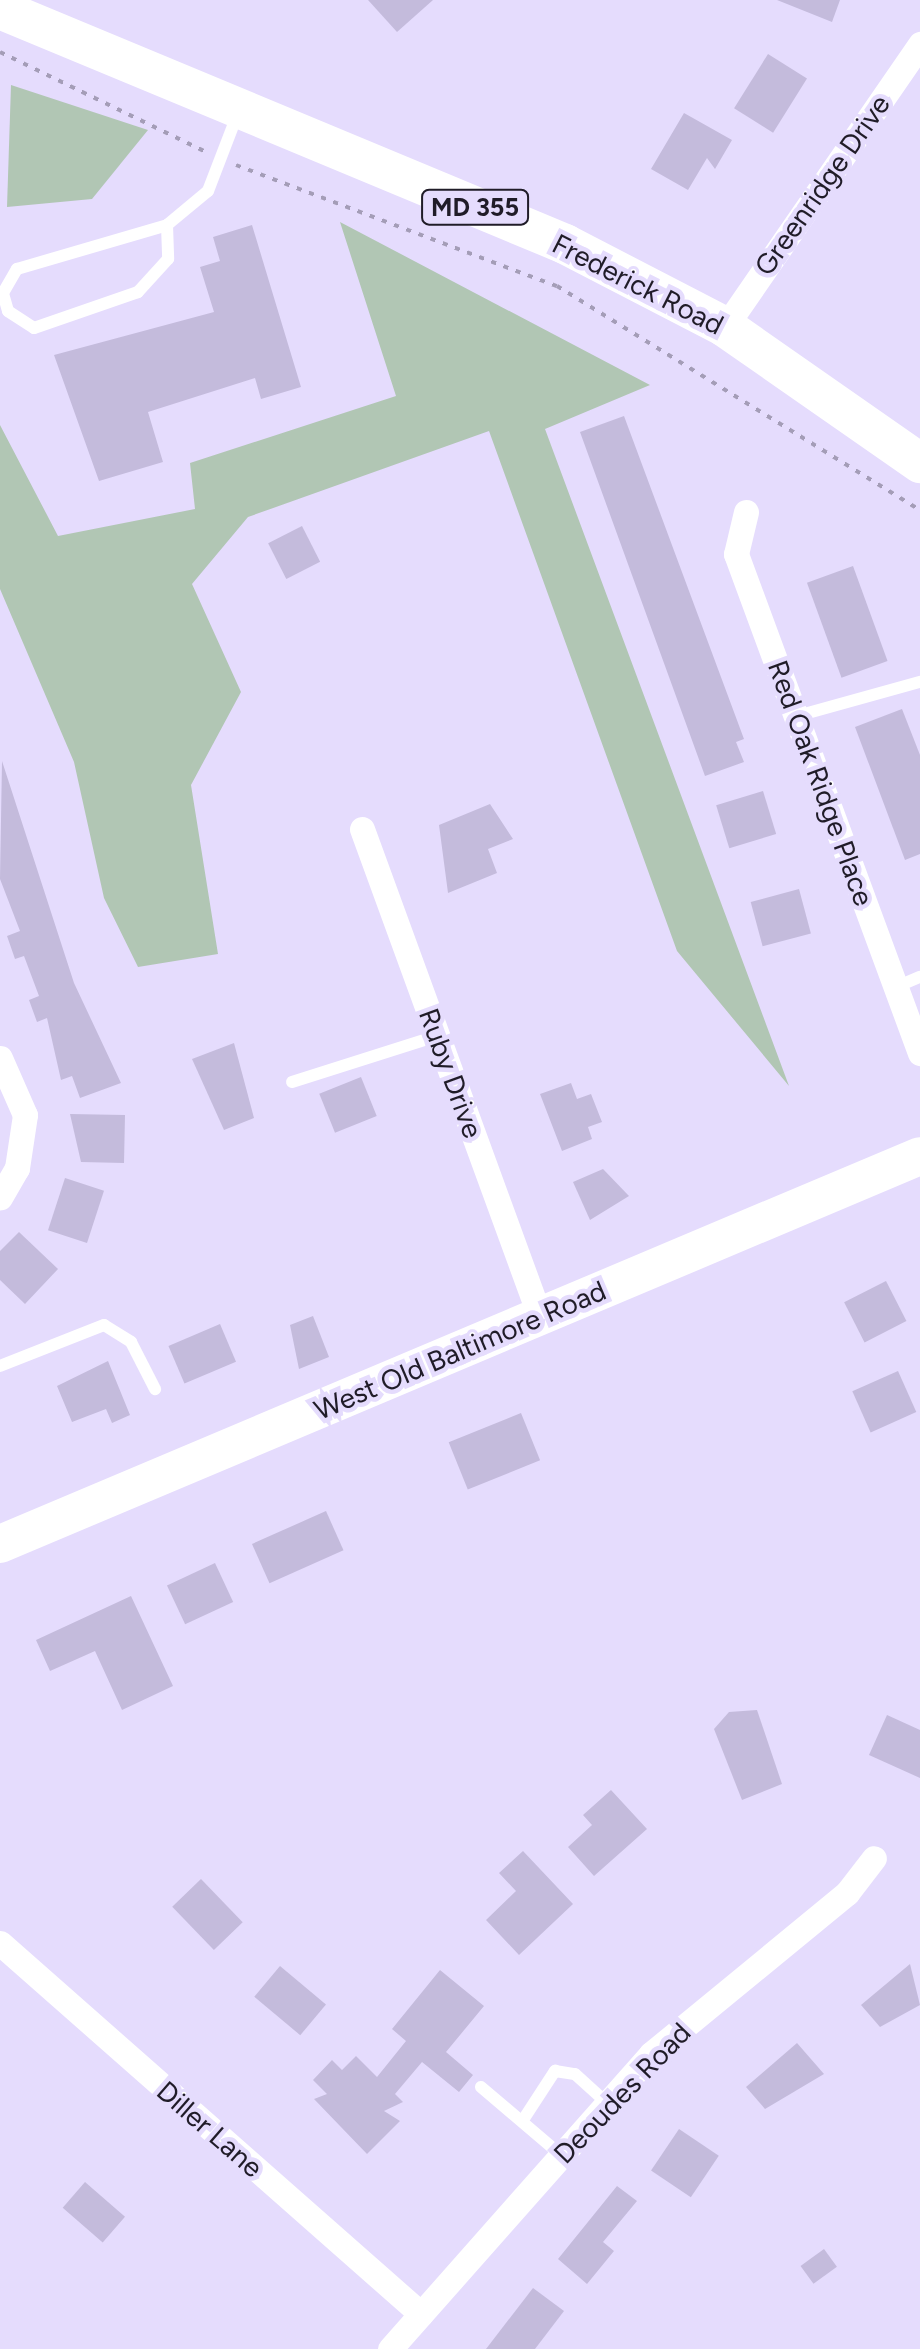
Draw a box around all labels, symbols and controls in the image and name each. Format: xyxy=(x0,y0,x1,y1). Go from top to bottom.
street label: Greenridge Drive xyxy=(747,88,897,282)
road number: MD 355 xyxy=(420,187,530,227)
street label: Frederick Road xyxy=(547,226,729,342)
street label: Red Oak Ridge Place xyxy=(761,656,881,910)
street label: Ruby Drive xyxy=(412,1004,490,1142)
street label: West Old Baltimore Road xyxy=(309,1273,611,1427)
street label: Deoudes Road xyxy=(547,2016,697,2170)
street label: Diller Lane xyxy=(150,2074,270,2184)

